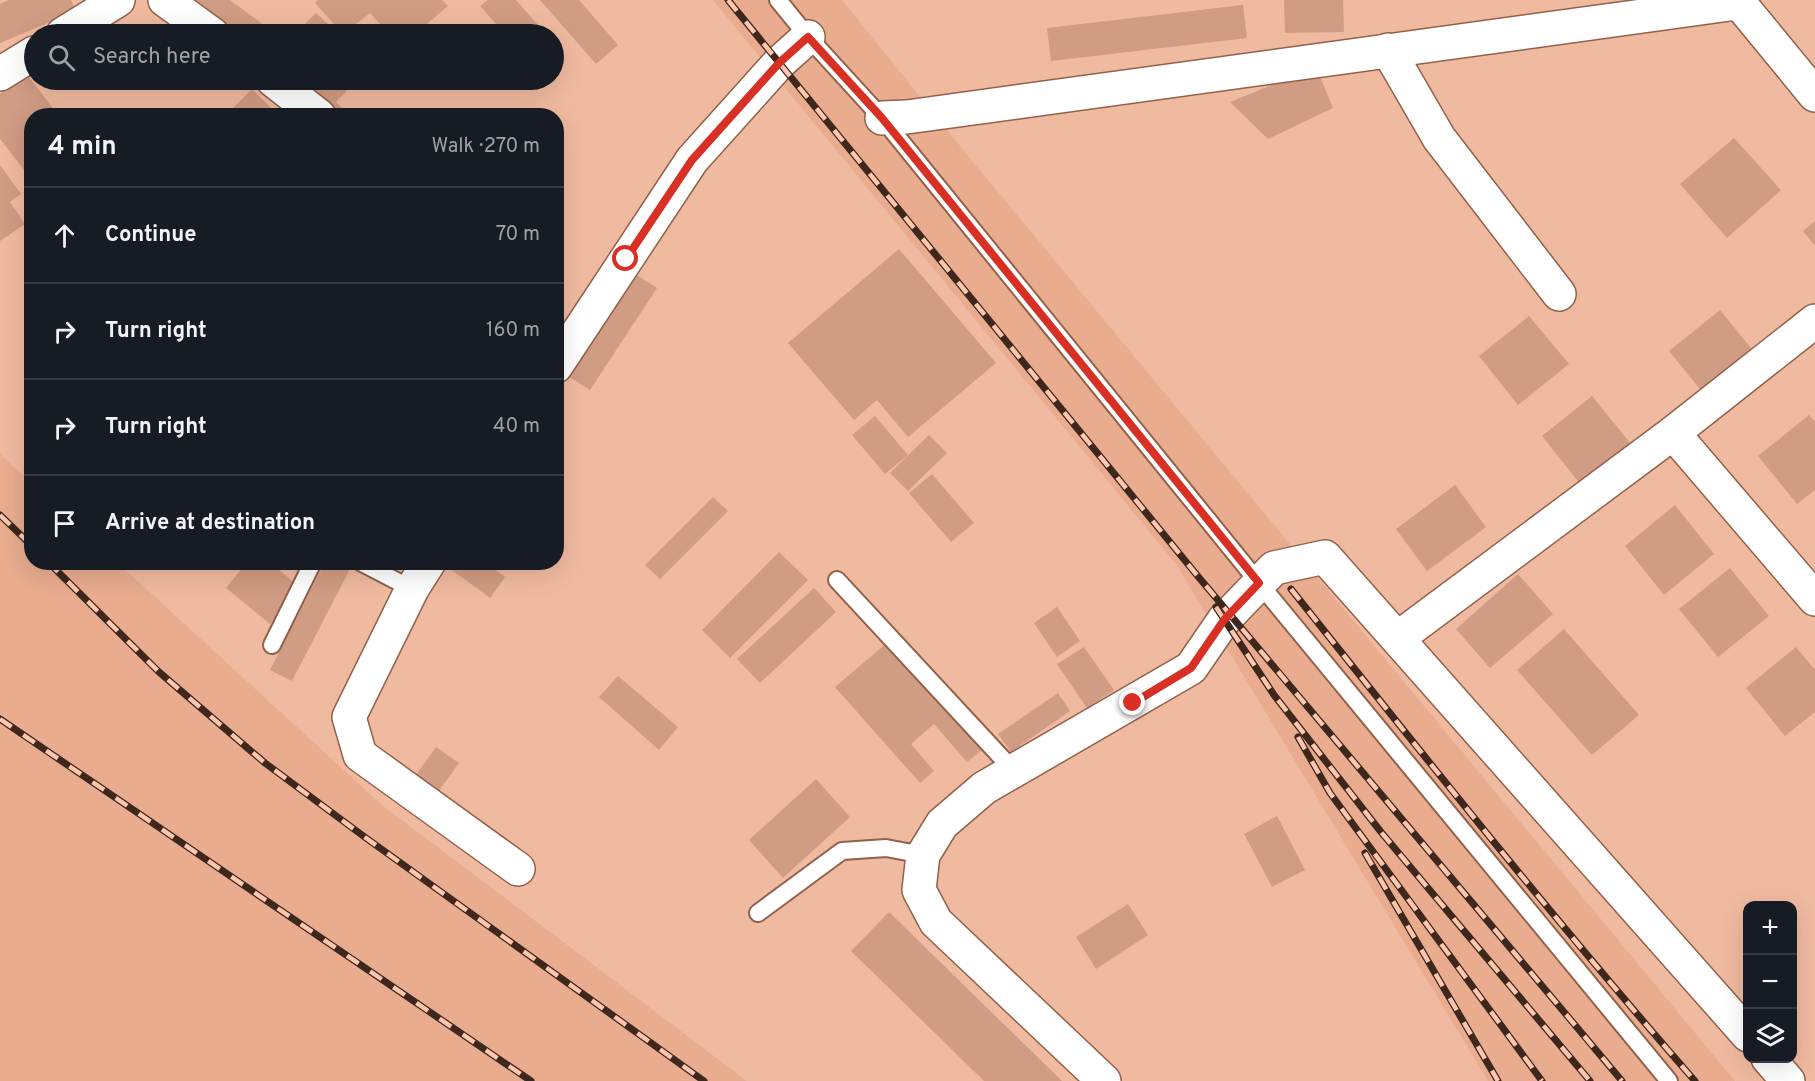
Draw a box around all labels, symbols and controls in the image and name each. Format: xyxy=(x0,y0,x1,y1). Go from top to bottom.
search box xyxy=(24,24,564,90)
icon: search xyxy=(45,41,78,74)
text: Search here xyxy=(93,44,211,71)
text: 4 min xyxy=(48,131,117,164)
text: Walk · 270 m xyxy=(432,134,540,160)
icon: ahead xyxy=(48,219,81,252)
text: Continue xyxy=(105,222,196,249)
text: 70 m xyxy=(496,222,540,248)
route start xyxy=(612,245,638,271)
icon: right xyxy=(48,315,81,348)
text: Turn right xyxy=(105,318,207,345)
text: 160 m xyxy=(486,318,540,344)
icon: right xyxy=(48,411,81,444)
text: Turn right xyxy=(105,414,207,441)
text: 40 m xyxy=(493,414,540,440)
icon: arrive xyxy=(48,507,81,540)
text: Arrive at destination xyxy=(105,510,315,537)
route end xyxy=(1119,689,1145,715)
map controls xyxy=(1743,901,1797,1063)
button: + xyxy=(1743,901,1797,955)
button: − xyxy=(1743,955,1797,1009)
button: layers xyxy=(1743,1009,1797,1063)

